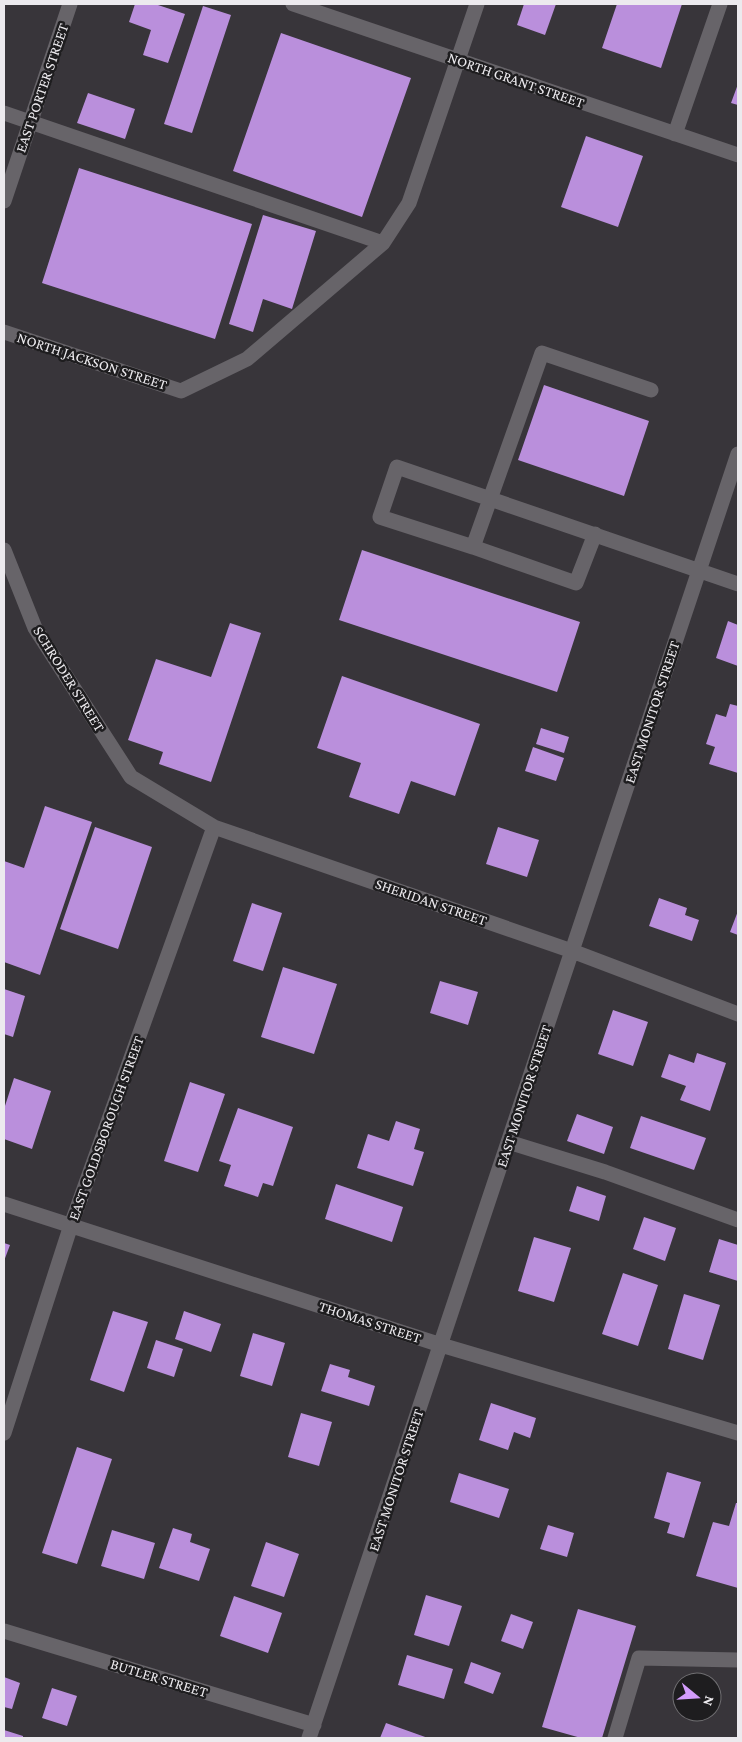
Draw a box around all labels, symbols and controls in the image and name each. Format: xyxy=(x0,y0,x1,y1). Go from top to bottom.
street label: EAST PORTER STREET xyxy=(12,21,72,155)
street label: NORTH GRANT STREET xyxy=(446,49,586,111)
street label: NORTH JACKSON STREET xyxy=(15,329,169,394)
street label: SCHRODER STREET xyxy=(30,623,108,735)
street label: EAST MONITOR STREET xyxy=(621,639,683,785)
street label: SHERIDAN STREET xyxy=(373,875,489,929)
street label: EAST MONITOR STREET xyxy=(493,1023,555,1169)
street label: EAST GOLDSBOROUGH STREET xyxy=(65,1034,147,1222)
street label: THOMAS STREET xyxy=(317,1298,423,1346)
street label: EAST MONITOR STREET xyxy=(365,1407,427,1553)
street label: BUTLER STREET xyxy=(109,1656,209,1700)
north arrow xyxy=(672,1672,722,1722)
text: N xyxy=(700,1694,718,1708)

